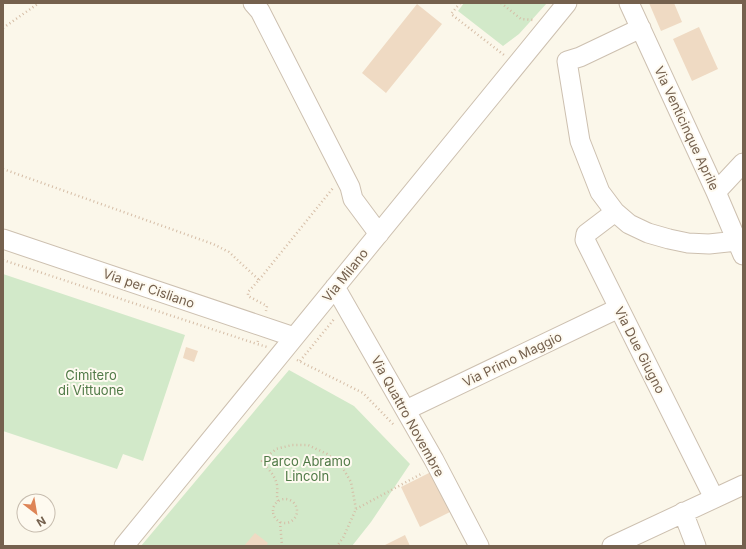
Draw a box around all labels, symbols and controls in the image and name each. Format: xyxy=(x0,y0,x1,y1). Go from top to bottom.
street label: Via Venticinque Aprile xyxy=(651,63,723,193)
street label: Via Milano xyxy=(319,245,371,305)
street label: Via per Cisliano xyxy=(101,265,197,311)
street label: Via Due Giugno xyxy=(611,304,669,396)
street label: Via Primo Maggio xyxy=(460,328,564,390)
street label: Via Quattro Novembre xyxy=(368,353,448,479)
park label: Cimitero di Vittuone xyxy=(58,367,124,398)
park label: Parco Abramo Lincoln xyxy=(263,453,351,484)
north arrow xyxy=(16,493,56,533)
text: N xyxy=(34,513,48,530)

